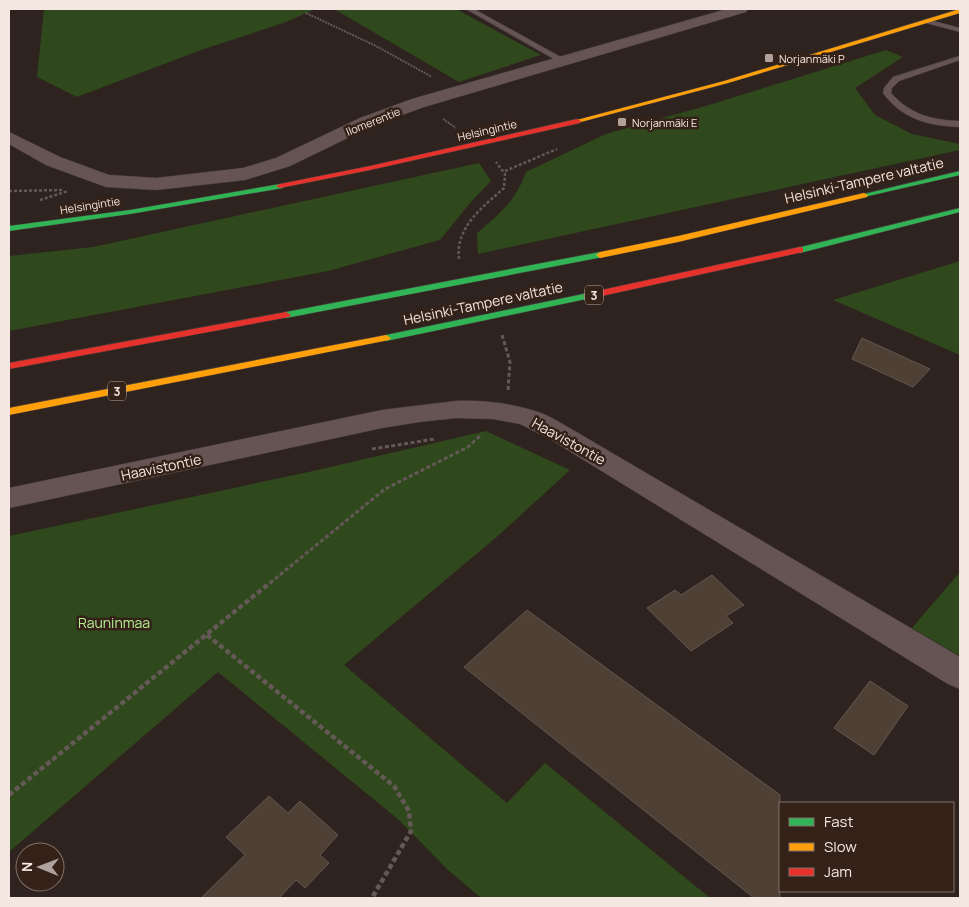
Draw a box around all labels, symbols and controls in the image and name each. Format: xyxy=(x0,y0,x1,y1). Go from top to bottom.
place label: Norjanmäki P xyxy=(779,51,845,66)
marker: Norjanmäki P xyxy=(763,52,775,64)
street label: Ilomerentie xyxy=(344,103,403,139)
place label: Norjanmäki E xyxy=(632,115,697,130)
street label: Helsingintie xyxy=(456,116,519,144)
marker: Norjanmäki E xyxy=(616,116,628,128)
street label: Helsinki-Tampere valtatie xyxy=(783,152,945,208)
street label: Helsingintie xyxy=(59,193,122,217)
street label: Helsinki-Tampere valtatie xyxy=(402,277,564,329)
road number: 3 xyxy=(585,286,603,304)
road number: 3 xyxy=(108,382,126,401)
street label: Haavistontie xyxy=(529,413,609,469)
street label: Haavistontie xyxy=(119,449,203,485)
park label: Rauninmaa xyxy=(78,613,150,632)
legend xyxy=(779,802,954,892)
text: Fast xyxy=(824,811,853,832)
text: Slow xyxy=(824,836,857,857)
north arrow xyxy=(15,842,65,892)
text: Jam xyxy=(824,861,852,882)
text: N xyxy=(17,862,36,872)

